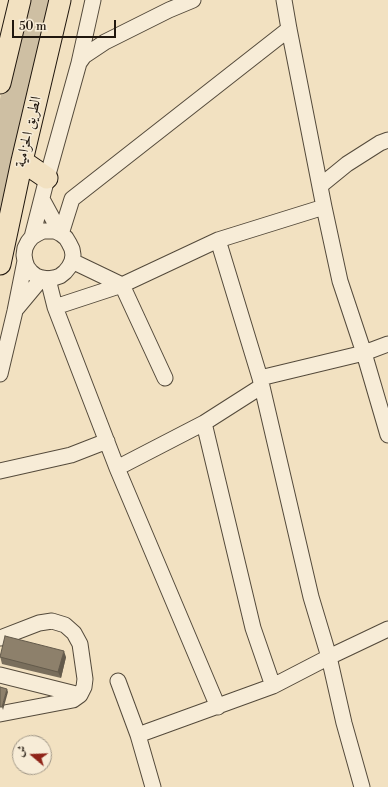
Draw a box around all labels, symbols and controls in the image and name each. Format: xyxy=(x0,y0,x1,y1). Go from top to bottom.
scale bar xyxy=(14,12,118,38)
text: 50 m xyxy=(19,19,47,34)
street label: الطريق الحزامية xyxy=(12,95,46,169)
north arrow xyxy=(12,735,52,775)
text: ش xyxy=(13,744,30,759)

